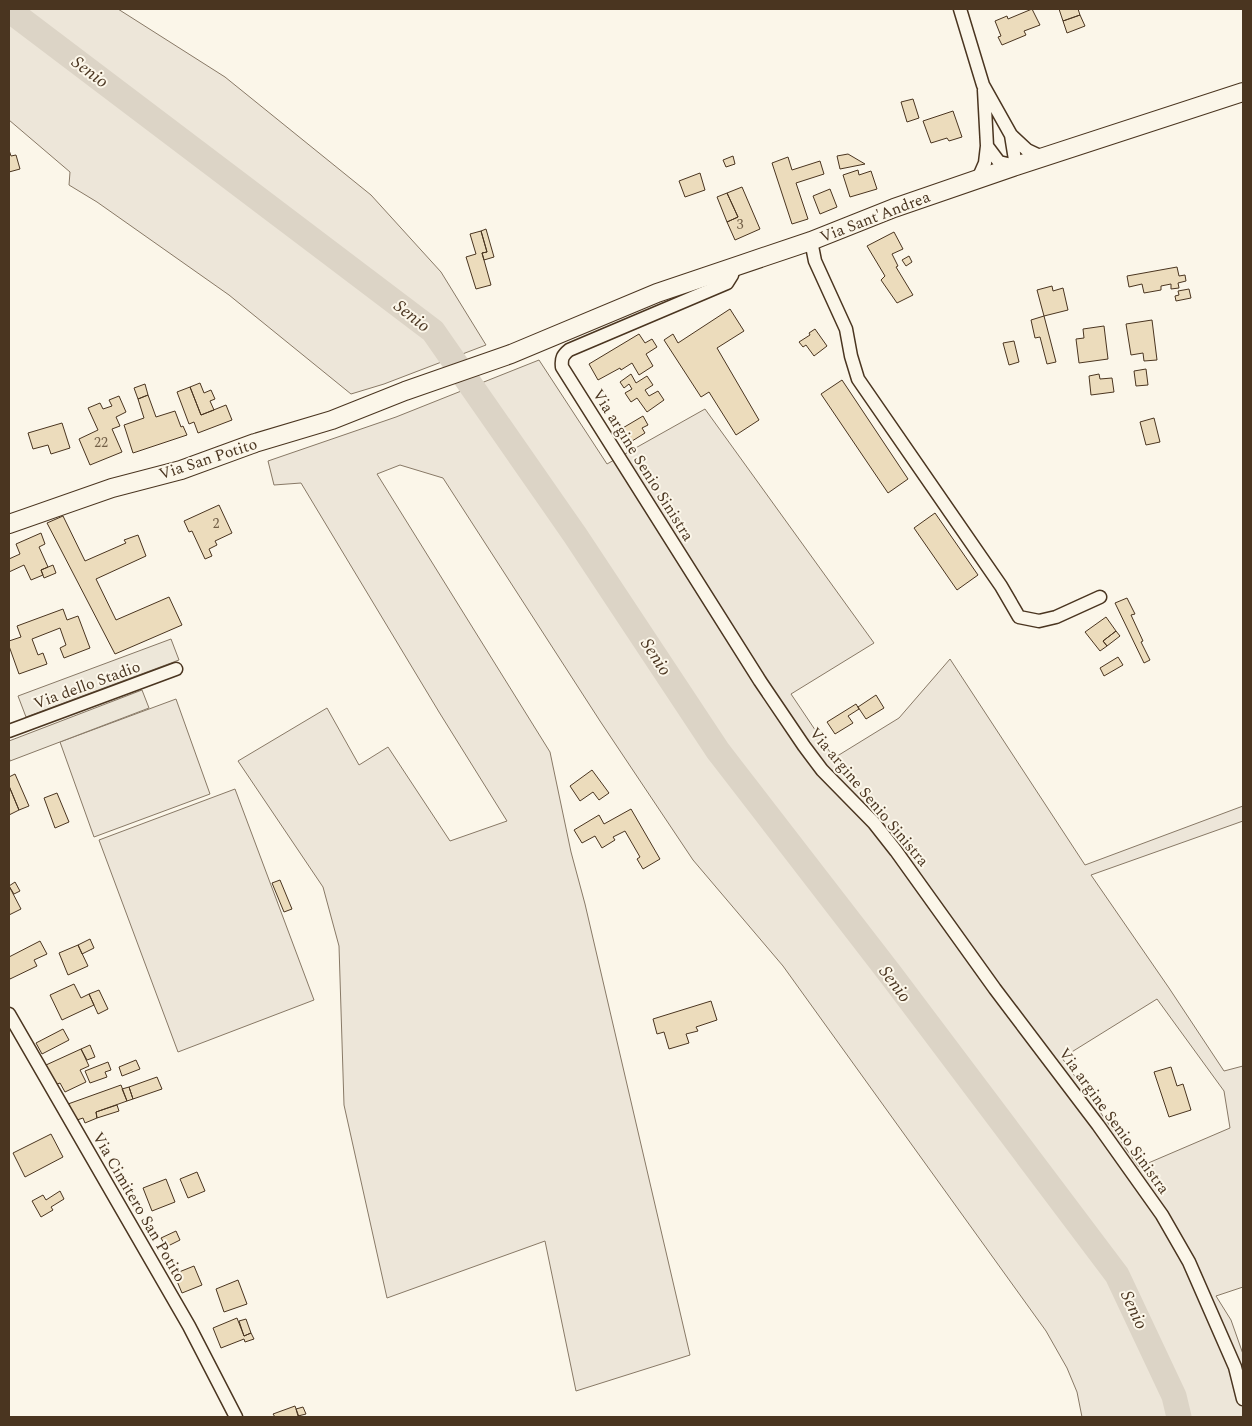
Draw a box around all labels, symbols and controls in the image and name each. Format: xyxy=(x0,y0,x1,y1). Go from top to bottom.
water label: Senio xyxy=(66,49,114,95)
street label: Via Sant'Andrea xyxy=(816,185,934,249)
house number: 3 xyxy=(737,214,744,235)
water label: Senio xyxy=(388,293,436,339)
street label: Via argine Senio Sinistra xyxy=(586,384,700,546)
house number: 22 xyxy=(94,432,108,453)
street label: Via San Potito xyxy=(156,432,260,486)
house number: 2 xyxy=(213,513,220,534)
water label: Senio xyxy=(634,633,678,681)
street label: Via dello Stadio xyxy=(30,655,144,715)
street label: Via argine Senio Sinistra xyxy=(803,722,935,872)
water label: Senio xyxy=(872,960,918,1008)
street label: Via argine Senio Sinistra xyxy=(1053,1043,1175,1199)
street label: Via Cimitero San Potito xyxy=(86,1127,192,1287)
water label: Senio xyxy=(1113,1286,1155,1334)

